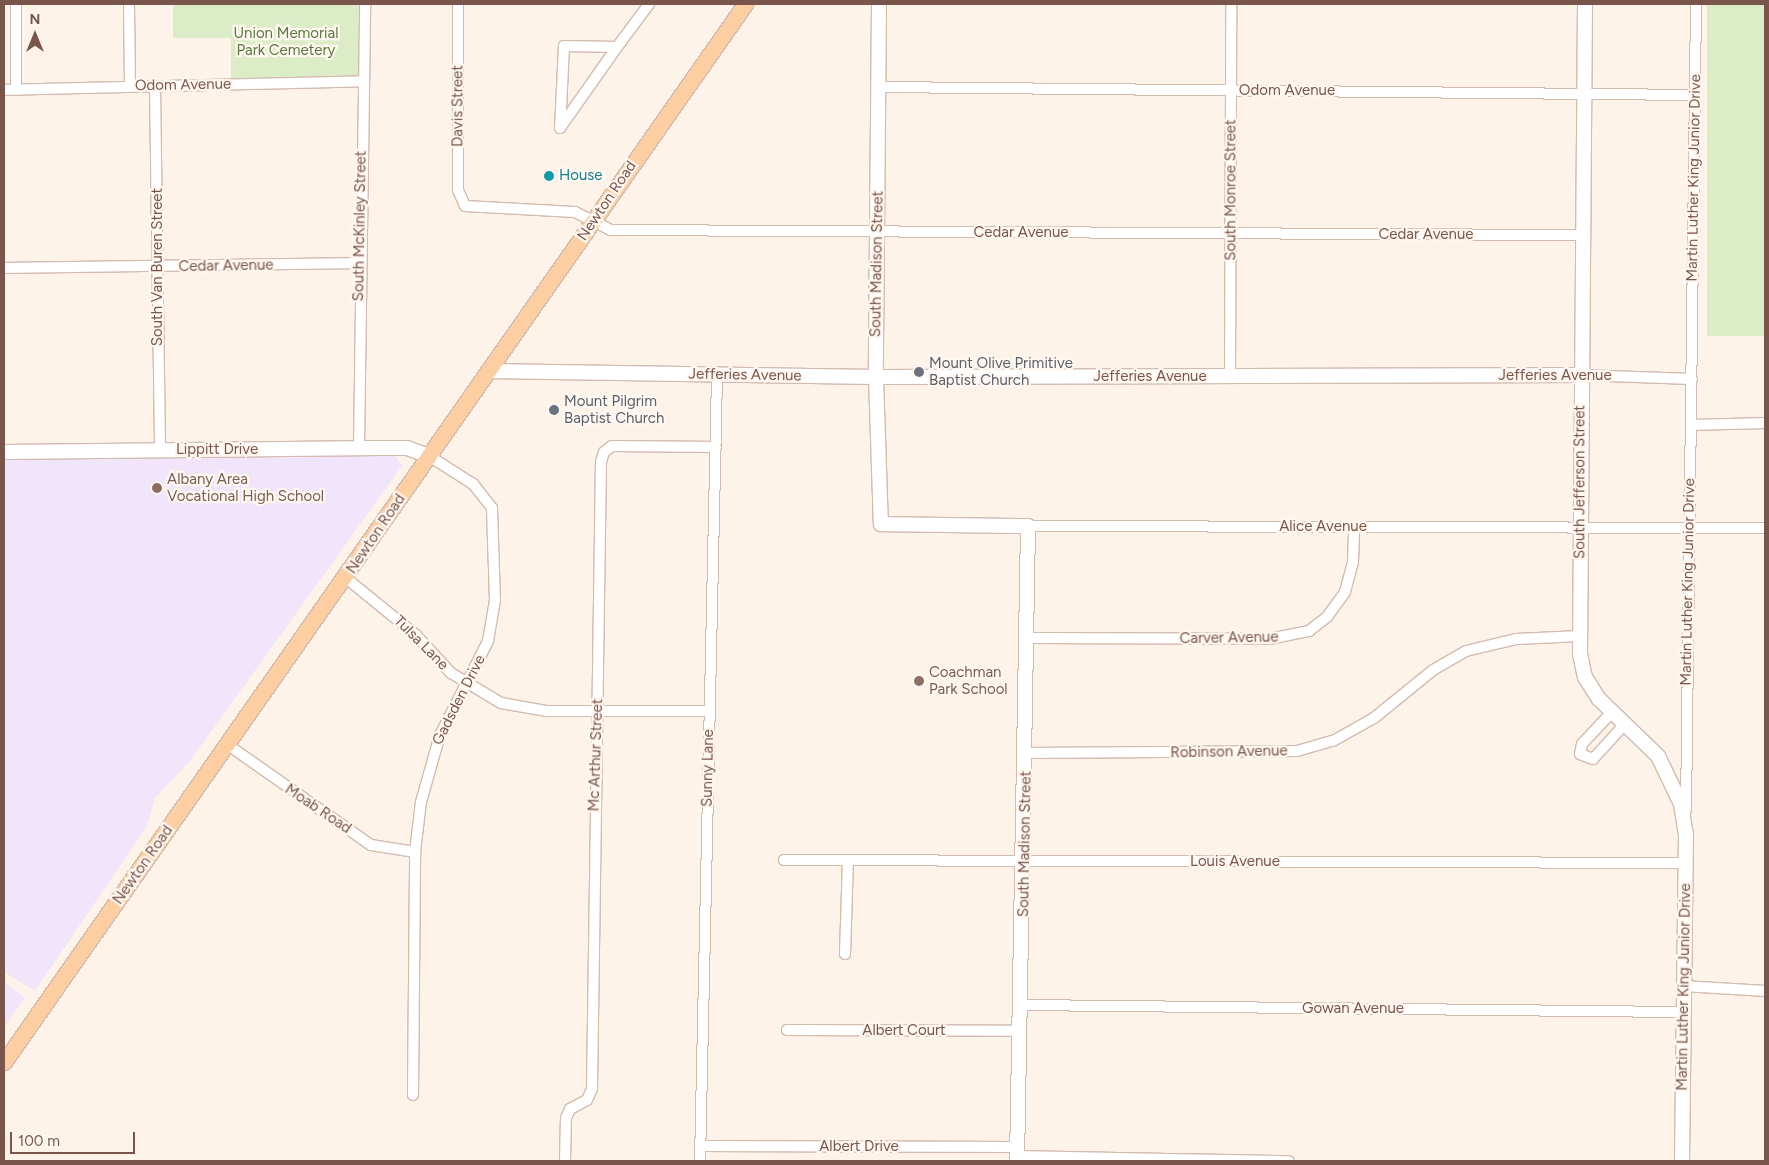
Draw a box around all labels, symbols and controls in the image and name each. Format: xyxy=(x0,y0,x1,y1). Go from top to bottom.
north arrow xyxy=(10,10,60,60)
text: N xyxy=(30,11,40,28)
park label: Union Memorial Park Cemetery xyxy=(233,24,339,59)
street label: Davis Street xyxy=(449,65,467,147)
street label: Martin Luther King Junior Drive xyxy=(1683,74,1705,282)
street label: Odom Avenue xyxy=(135,75,231,95)
street label: Odom Avenue xyxy=(1239,82,1335,100)
street label: South Monroe Street xyxy=(1222,119,1240,261)
street label: South McKinley Street xyxy=(350,150,370,302)
street label: Newton Road xyxy=(574,158,640,244)
place label: House xyxy=(559,167,603,185)
marker: House xyxy=(543,170,555,182)
street label: South Van Buren Street xyxy=(149,188,167,346)
street label: South Madison Street xyxy=(867,191,887,337)
street label: Cedar Avenue xyxy=(974,224,1068,242)
street label: Cedar Avenue xyxy=(1379,226,1473,244)
street label: Cedar Avenue xyxy=(178,256,274,276)
place label: Mount Olive Primitive Baptist Church xyxy=(929,354,1073,389)
street label: Jefferies Avenue xyxy=(688,365,802,385)
marker: Mount Olive Primitive Baptist Church xyxy=(913,366,925,378)
street label: Jefferies Avenue xyxy=(1498,367,1612,385)
street label: Jefferies Avenue xyxy=(1093,368,1207,386)
place label: Mount Pilgrim Baptist Church xyxy=(564,392,664,427)
marker: Mount Pilgrim Baptist Church xyxy=(548,404,560,416)
street label: South Jefferson Street xyxy=(1571,405,1589,559)
street label: Lippitt Drive xyxy=(176,441,258,459)
place label: Albany Area Vocational High School xyxy=(167,470,324,505)
street label: Martin Luther King Junior Drive xyxy=(1677,478,1699,686)
marker: Albany Area Vocational High School xyxy=(151,482,163,494)
street label: Newton Road xyxy=(343,491,409,577)
street label: Alice Avenue xyxy=(1279,518,1367,536)
street label: Tulsa Lane xyxy=(390,612,452,674)
street label: Carver Avenue xyxy=(1179,628,1279,648)
street label: Gadsden Drive xyxy=(429,652,489,748)
place label: Coachman Park School xyxy=(929,663,1008,698)
marker: Coachman Park School xyxy=(913,675,925,687)
street label: Mc Arthur Street xyxy=(585,698,607,812)
street label: Sunny Lane xyxy=(698,729,718,807)
street label: Robinson Avenue xyxy=(1170,742,1288,762)
street label: South Madison Street xyxy=(1015,771,1035,917)
street label: Moab Road xyxy=(281,780,355,838)
street label: Newton Road xyxy=(109,822,177,908)
street label: Louis Avenue xyxy=(1190,853,1280,871)
street label: Martin Luther King Junior Drive xyxy=(1673,883,1695,1091)
street label: Gowan Avenue xyxy=(1302,1000,1404,1018)
street label: Albert Court xyxy=(862,1022,946,1040)
scale bar xyxy=(12,1122,138,1154)
text: 100 m xyxy=(18,1132,60,1150)
street label: Albert Drive xyxy=(819,1138,899,1156)

